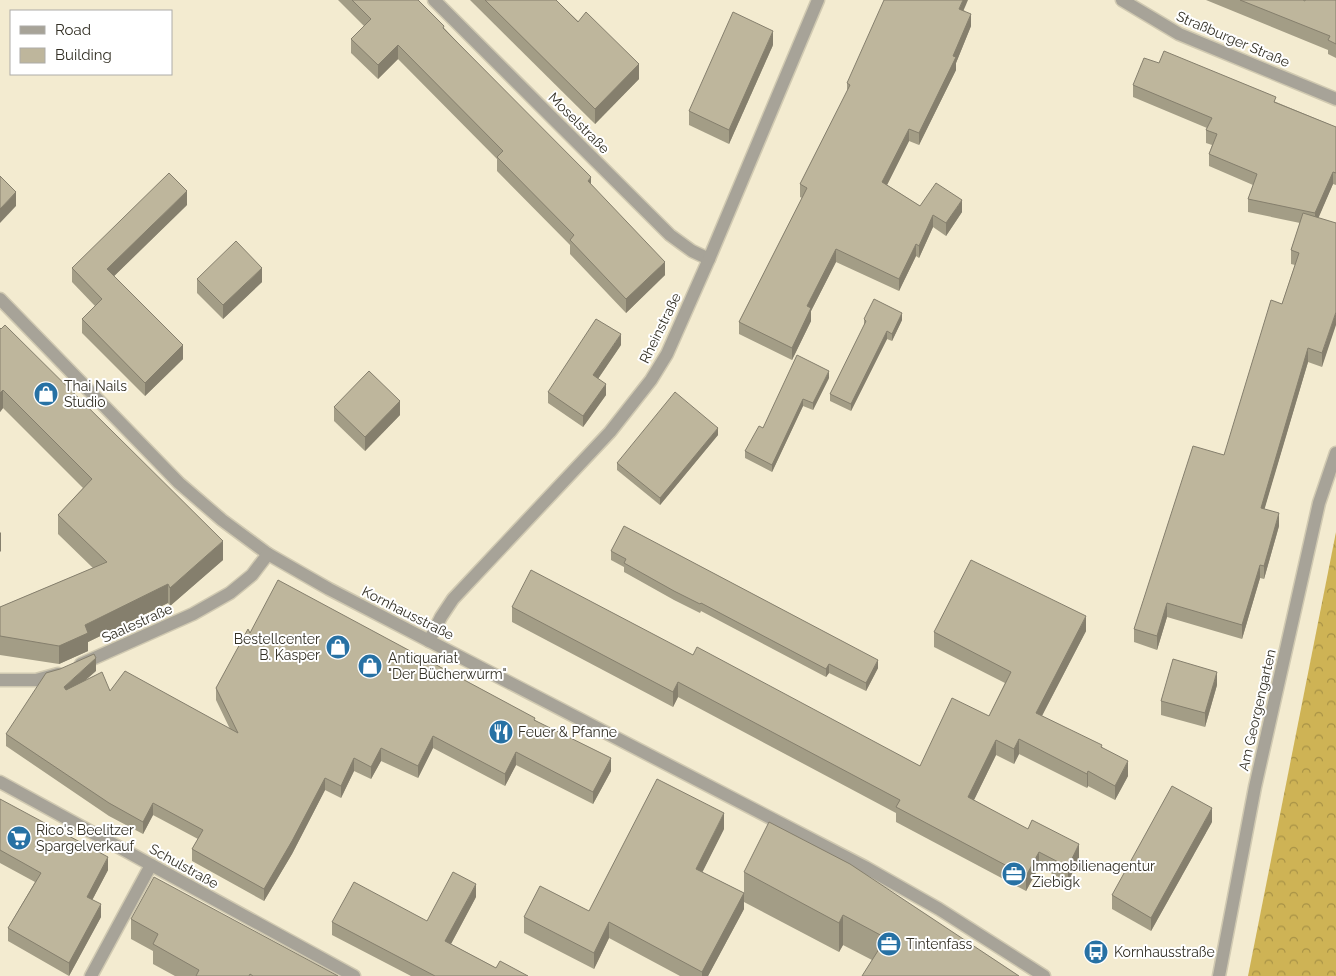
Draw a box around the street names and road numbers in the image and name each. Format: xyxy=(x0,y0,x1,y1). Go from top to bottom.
street label: Straßburger Straße xyxy=(1174,8,1292,70)
street label: Moselstraße xyxy=(545,89,613,157)
street label: Rheinstraße xyxy=(636,290,684,366)
street label: Kornhausstraße xyxy=(359,583,457,643)
street label: Saalestraße xyxy=(99,600,175,646)
street label: Am Georgengarten xyxy=(1235,648,1279,772)
street label: Schulstraße xyxy=(147,840,221,892)

